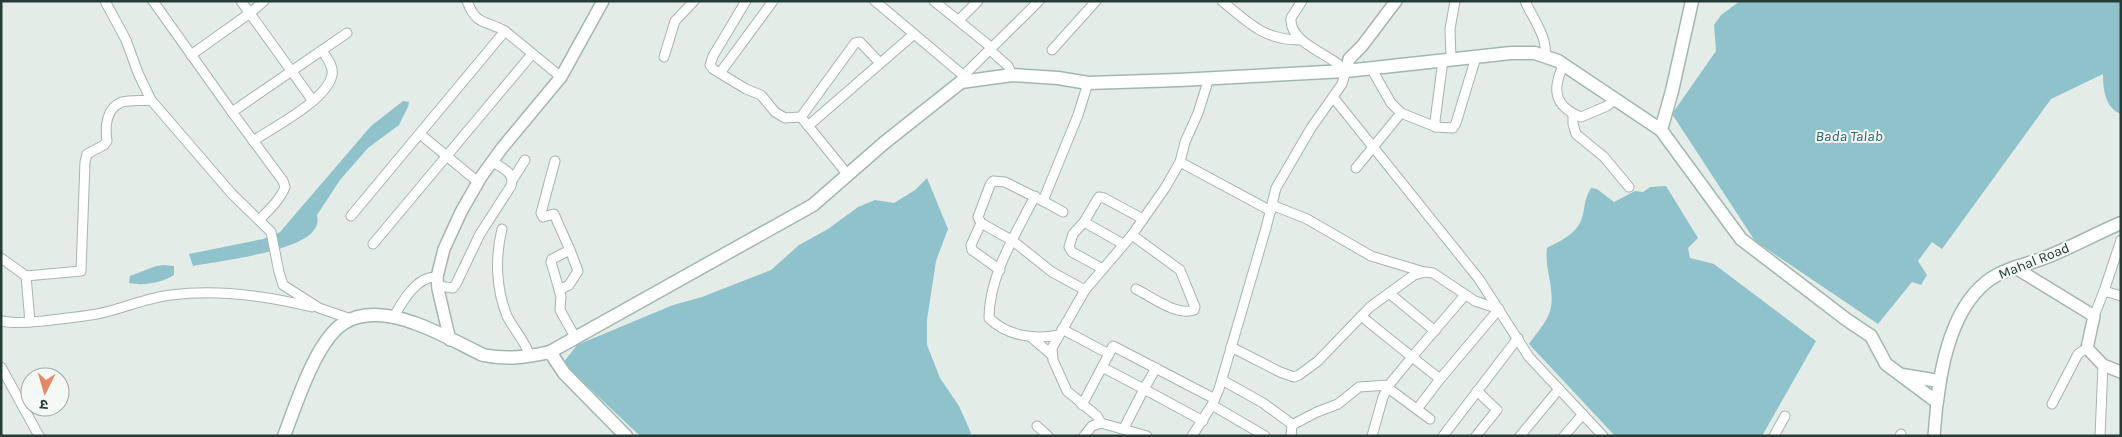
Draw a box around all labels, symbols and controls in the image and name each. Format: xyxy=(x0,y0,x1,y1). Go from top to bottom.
water label: Bada Talab xyxy=(1815,127,1883,145)
street label: Mahal Road xyxy=(1996,239,2072,283)
north arrow xyxy=(20,367,70,417)
text: उ xyxy=(38,396,49,413)

